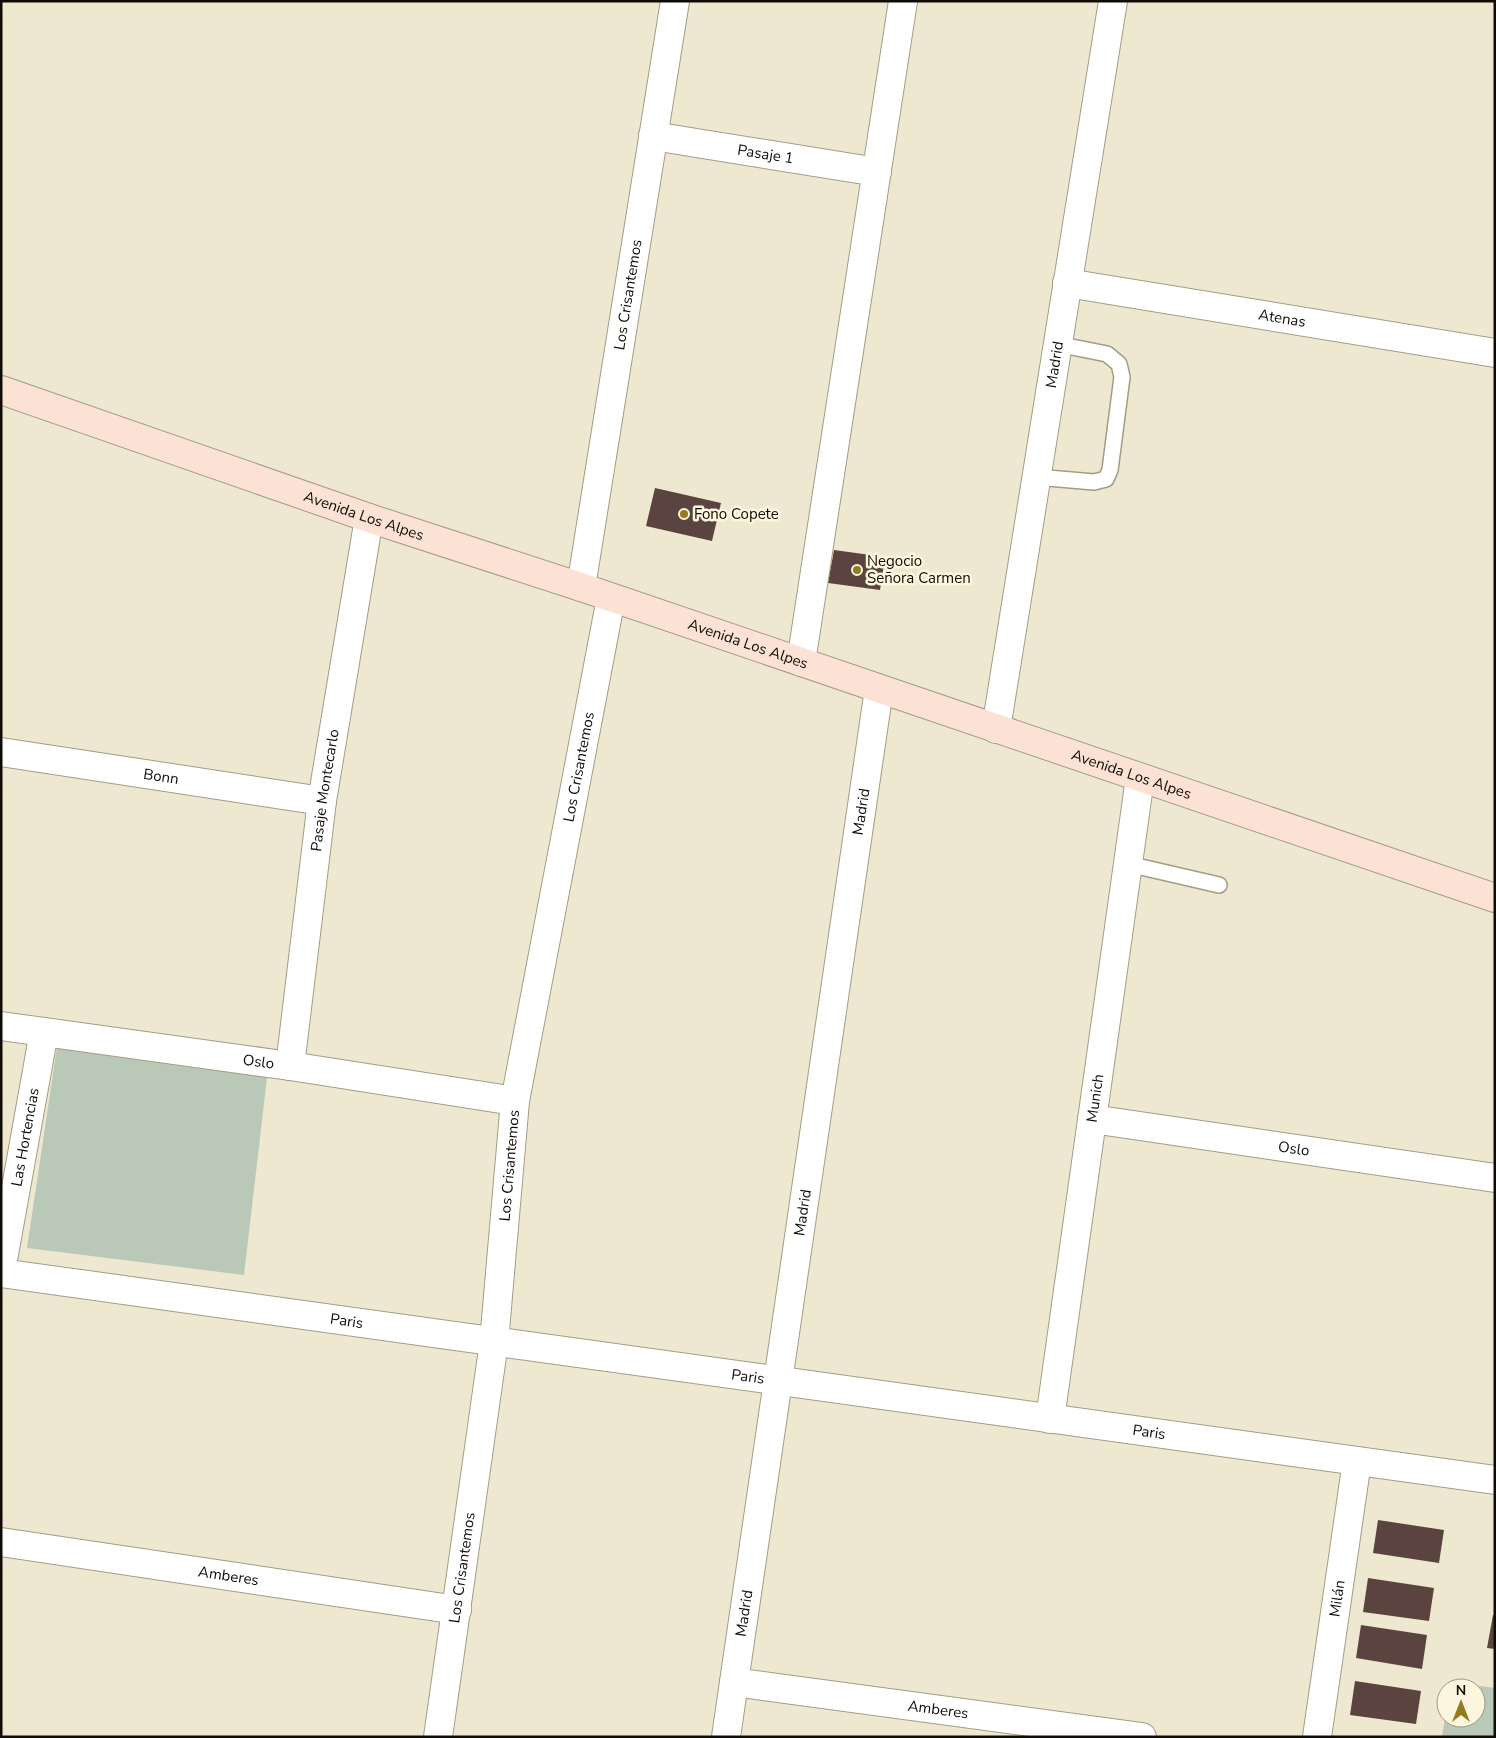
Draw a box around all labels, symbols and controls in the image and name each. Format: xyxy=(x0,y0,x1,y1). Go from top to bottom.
street label: Pasaje 1 xyxy=(736,140,795,168)
street label: Los Crisantemos xyxy=(609,238,647,351)
street label: Atenas xyxy=(1257,304,1307,332)
street label: Madrid xyxy=(1041,340,1068,390)
street label: Avenida Los Alpes xyxy=(301,486,426,545)
place label: Fono Copete xyxy=(694,504,779,524)
marker: Fono Copete xyxy=(678,508,690,520)
place label: Negocio Señora Carmen xyxy=(867,551,971,588)
marker: Negocio Señora Carmen xyxy=(851,564,863,576)
street label: Avenida Los Alpes xyxy=(685,614,811,674)
street label: Los Crisantemos xyxy=(558,710,599,824)
street label: Pasaje Montecarlo xyxy=(306,728,344,852)
street label: Avenida Los Alpes xyxy=(1069,745,1194,804)
street label: Bonn xyxy=(142,764,180,789)
street label: Madrid xyxy=(848,787,874,837)
street label: Oslo xyxy=(242,1050,275,1074)
street label: Munich xyxy=(1082,1073,1108,1124)
street label: Las Hortencias xyxy=(6,1086,44,1188)
street label: Los Crisantemos xyxy=(495,1109,524,1222)
street label: Oslo xyxy=(1277,1136,1311,1161)
street label: Madrid xyxy=(789,1188,816,1237)
street label: Paris xyxy=(329,1309,364,1333)
street label: Paris xyxy=(730,1364,766,1389)
street label: Paris xyxy=(1131,1420,1167,1444)
street label: Los Crisantemos xyxy=(444,1511,480,1624)
street label: Amberes xyxy=(197,1562,260,1590)
street label: Milán xyxy=(1325,1579,1350,1618)
street label: Madrid xyxy=(731,1589,757,1638)
north arrow xyxy=(1436,1678,1486,1728)
text: N xyxy=(1456,1681,1466,1700)
street label: Amberes xyxy=(907,1696,970,1724)

